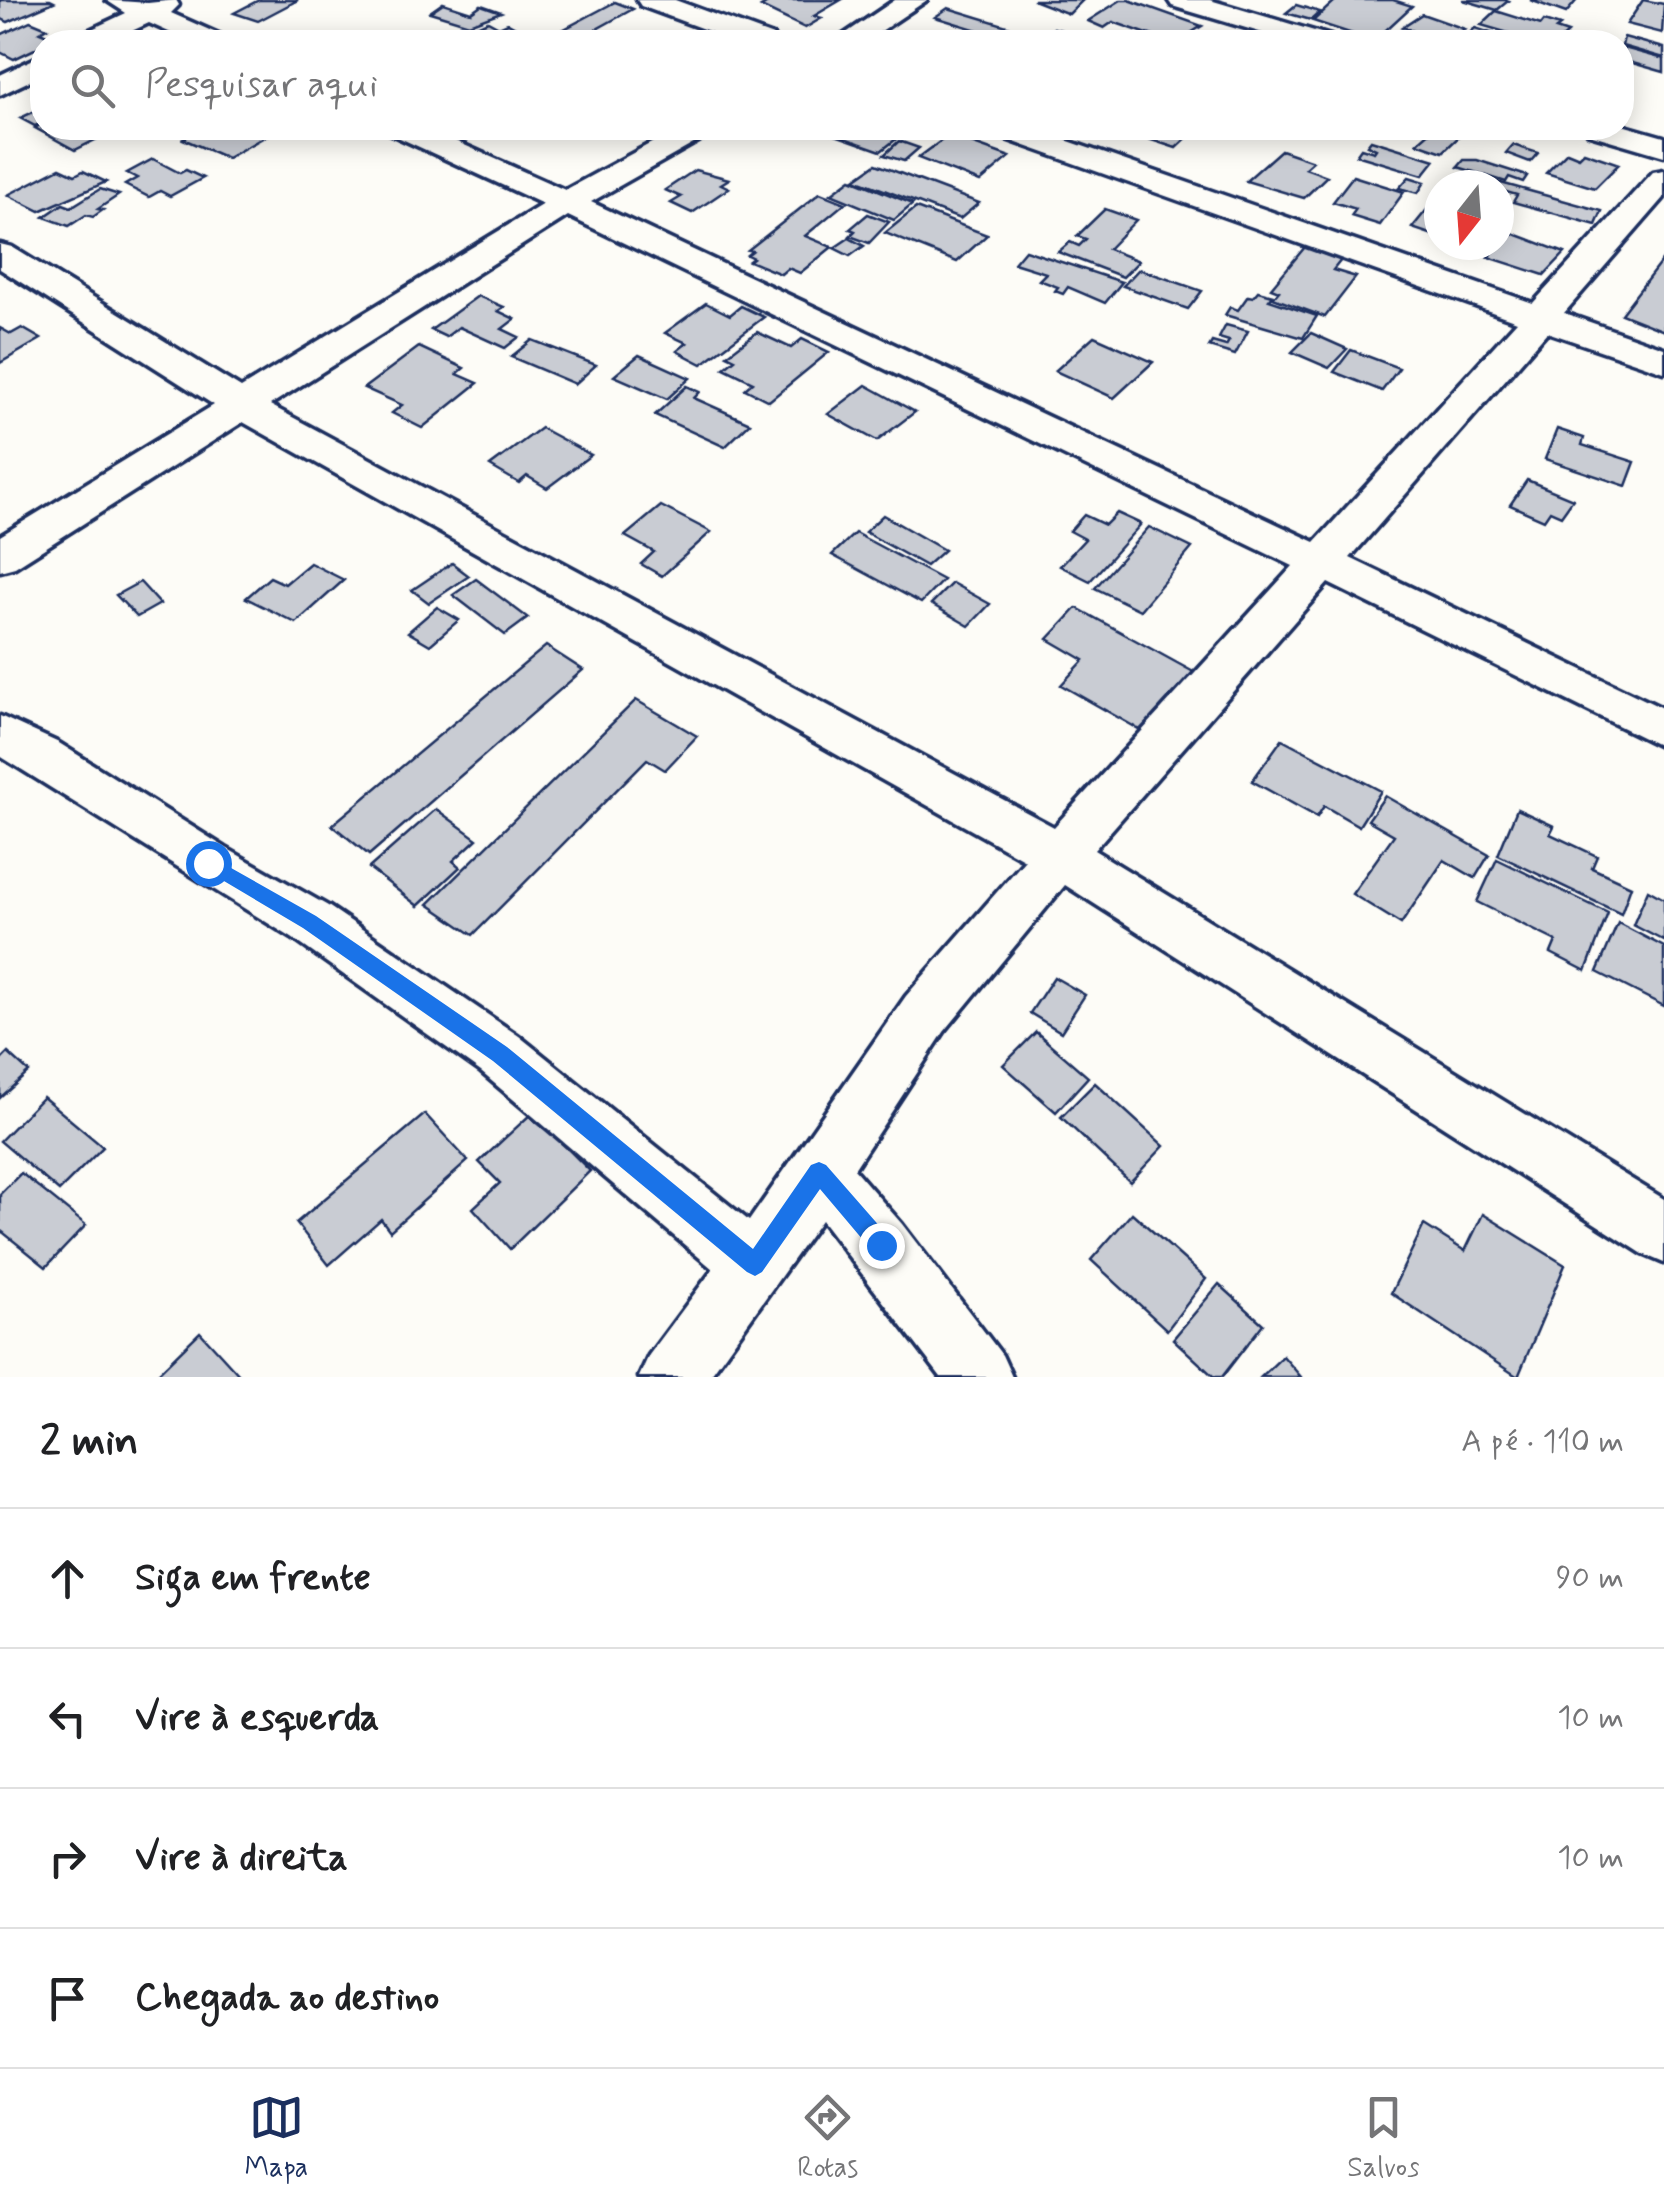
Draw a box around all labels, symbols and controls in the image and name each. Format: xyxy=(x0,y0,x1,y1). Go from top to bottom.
search box xyxy=(30,30,1634,140)
icon: search xyxy=(65,58,120,113)
text: Pesquisar aqui xyxy=(145,61,378,110)
north arrow xyxy=(1424,170,1514,260)
route start xyxy=(186,841,232,887)
route end xyxy=(859,1223,905,1269)
text: 2 min xyxy=(40,1415,139,1470)
text: A pé · 110 m xyxy=(1461,1421,1624,1463)
icon: ahead xyxy=(40,1551,95,1606)
text: Siga em frente xyxy=(135,1554,371,1603)
text: 90 m xyxy=(1556,1557,1624,1599)
icon: left xyxy=(40,1691,95,1746)
text: Vire à esquerda xyxy=(135,1694,379,1743)
text: 10 m xyxy=(1557,1697,1624,1739)
icon: right xyxy=(40,1831,95,1886)
text: Vire à direita xyxy=(135,1834,348,1883)
text: 10 m xyxy=(1557,1837,1624,1879)
icon: arrive xyxy=(40,1971,95,2026)
text: Chegada ao destino xyxy=(135,1974,439,2023)
tab: Mapa xyxy=(245,2090,308,2187)
tab: Rotas xyxy=(797,2090,858,2187)
tab: Salvos xyxy=(1347,2090,1419,2187)

